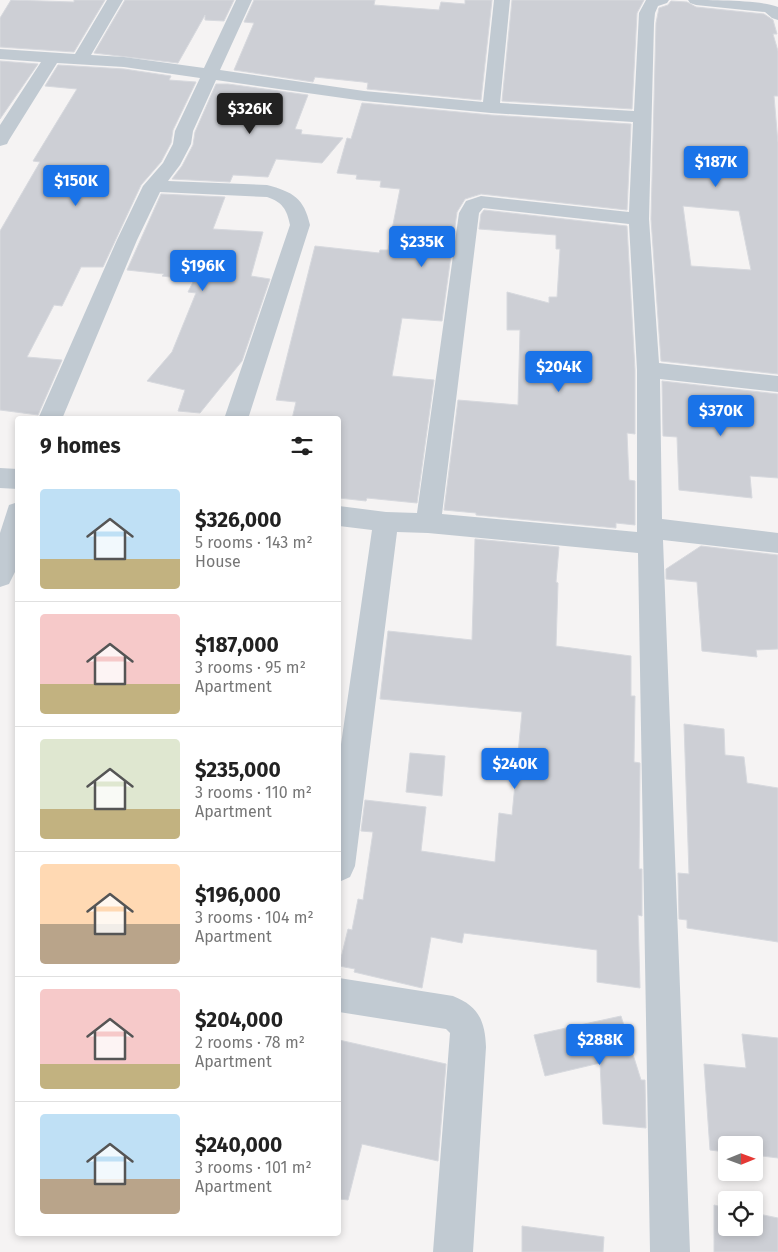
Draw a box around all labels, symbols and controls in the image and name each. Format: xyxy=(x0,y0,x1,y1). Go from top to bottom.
pin: $326K xyxy=(215,92,285,135)
text: $326K xyxy=(228,99,272,118)
pin: $187K xyxy=(681,146,751,188)
text: $187K xyxy=(695,152,737,171)
pin: $150K xyxy=(41,164,111,207)
text: $150K xyxy=(54,171,98,190)
pin: $235K xyxy=(387,226,457,268)
text: $235K xyxy=(400,232,444,251)
pin: $196K xyxy=(168,250,238,292)
text: $196K xyxy=(181,256,225,275)
pin: $204K xyxy=(524,350,594,393)
text: $204K xyxy=(536,357,582,376)
pin: $370K xyxy=(686,394,756,437)
text: $370K xyxy=(699,401,743,420)
icon: filters xyxy=(288,432,316,460)
text: 9 homes xyxy=(40,433,121,459)
text: $326,000 xyxy=(195,507,282,533)
icon: home xyxy=(80,509,140,569)
text: 5 rooms · 143 m² xyxy=(195,533,313,552)
text: House xyxy=(195,552,241,571)
text: $187,000 xyxy=(195,632,279,658)
icon: home xyxy=(80,634,140,694)
text: 3 rooms · 95 m² xyxy=(195,658,306,677)
text: Apartment xyxy=(195,677,272,696)
pin: $240K xyxy=(480,748,550,790)
text: $240K xyxy=(493,754,537,773)
text: $235,000 xyxy=(195,757,281,783)
icon: home xyxy=(80,759,140,819)
text: 3 rooms · 110 m² xyxy=(195,783,312,802)
text: Apartment xyxy=(195,802,272,821)
text: $196,000 xyxy=(195,882,281,908)
icon: home xyxy=(80,884,140,944)
text: 3 rooms · 104 m² xyxy=(195,908,314,927)
text: Apartment xyxy=(195,927,272,946)
text: $204,000 xyxy=(195,1007,283,1033)
icon: home xyxy=(80,1009,140,1069)
pin: $288K xyxy=(565,1024,635,1066)
text: $288K xyxy=(577,1030,623,1049)
text: 2 rooms · 78 m² xyxy=(195,1033,305,1052)
text: Apartment xyxy=(195,1052,272,1071)
text: $240,000 xyxy=(195,1132,282,1158)
icon: home xyxy=(80,1134,140,1194)
north arrow xyxy=(718,1136,762,1181)
map controls xyxy=(718,1136,763,1236)
text: 3 rooms · 101 m² xyxy=(195,1158,312,1177)
text: Apartment xyxy=(195,1177,272,1196)
button: locate xyxy=(718,1191,763,1236)

